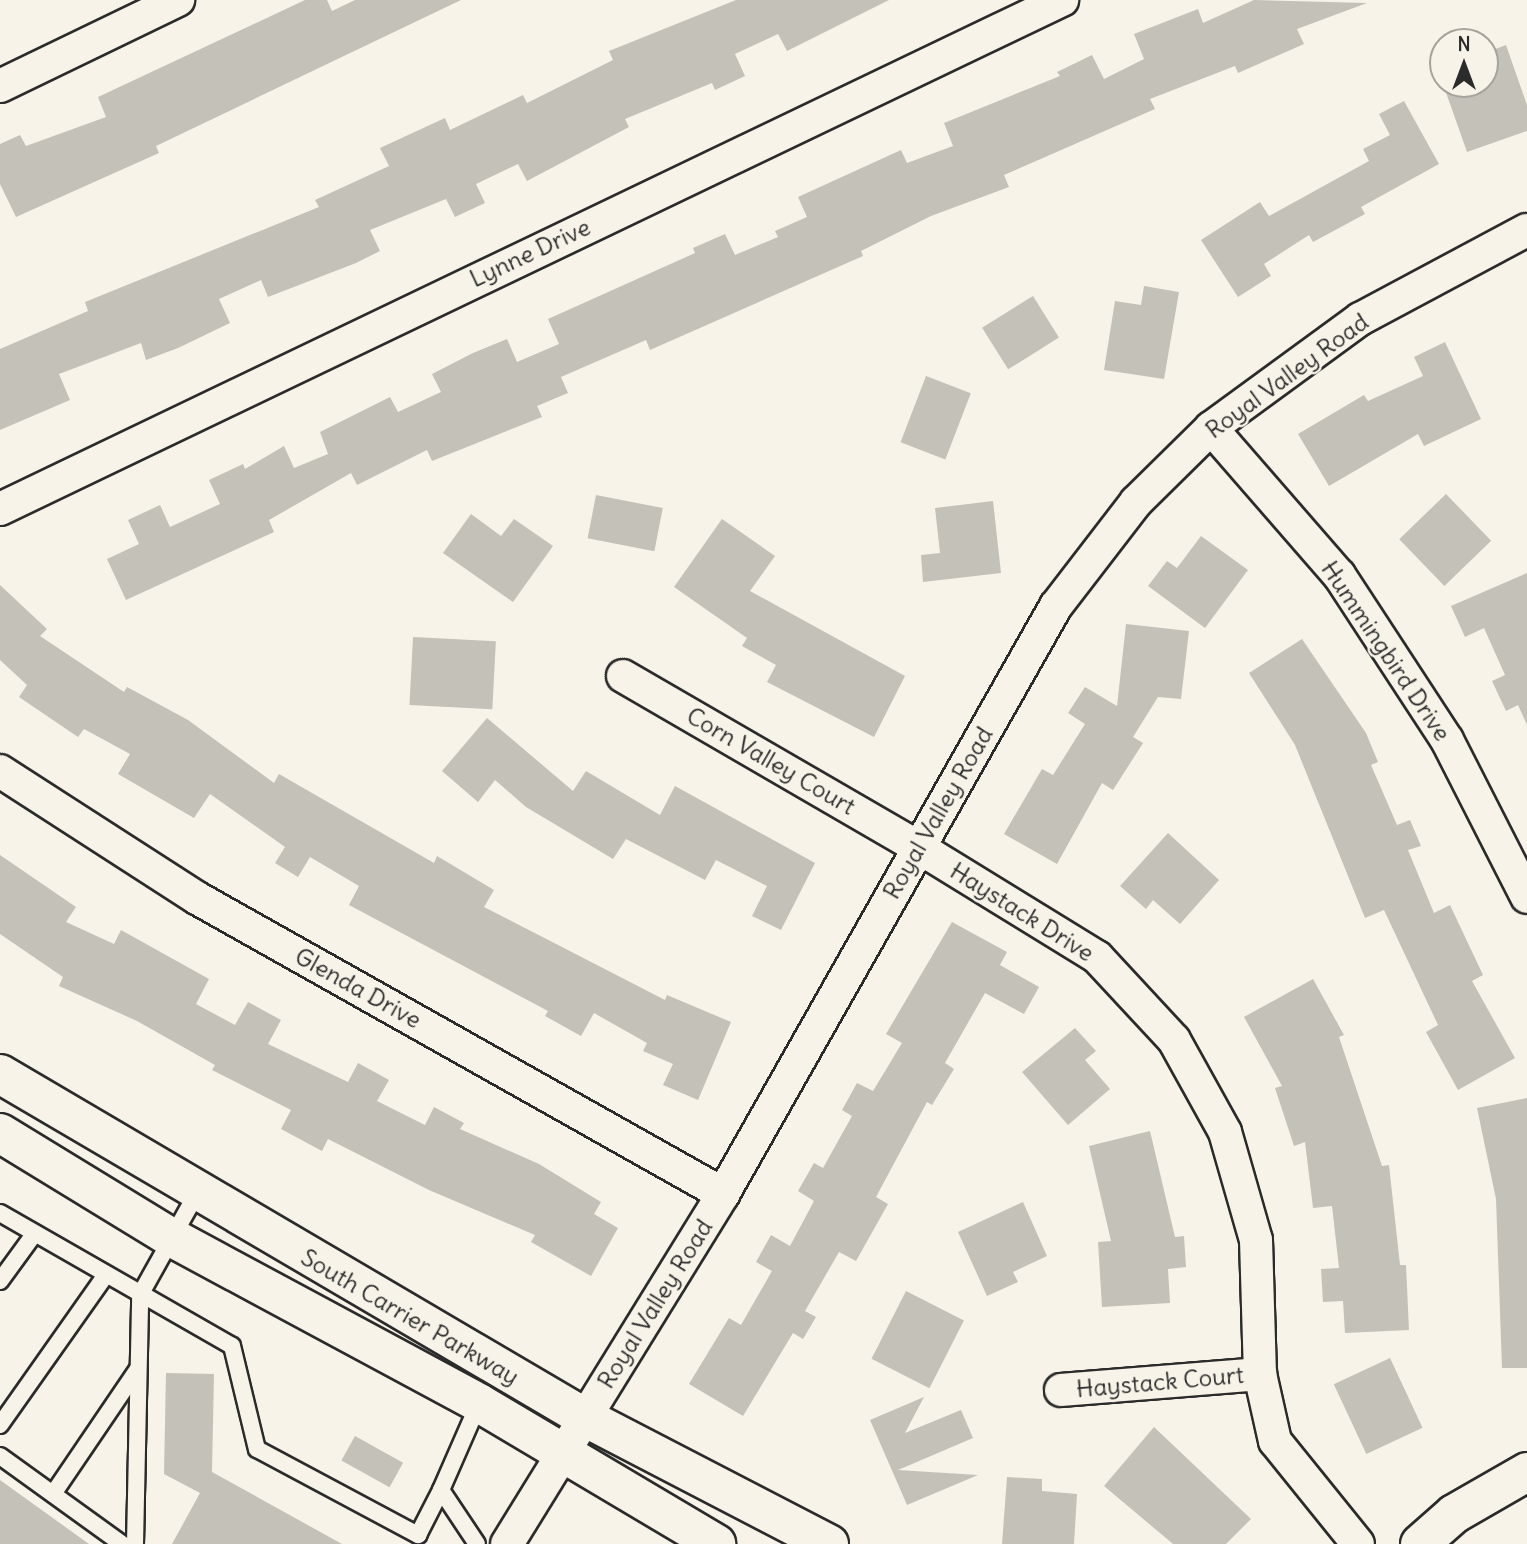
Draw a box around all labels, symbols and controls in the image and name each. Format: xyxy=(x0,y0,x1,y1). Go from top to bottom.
north arrow xyxy=(1429,28,1499,98)
text: N xyxy=(1457,32,1471,56)
street label: Lynne Drive xyxy=(465,213,595,293)
street label: Royal Valley Road xyxy=(1200,307,1374,445)
street label: Hummingbird Drive xyxy=(1315,556,1457,746)
street label: Corn Valley Court xyxy=(681,701,861,821)
street label: Royal Valley Road xyxy=(877,722,999,904)
street label: Haystack Drive xyxy=(945,856,1099,968)
street label: Glenda Drive xyxy=(290,942,426,1034)
street label: Royal Valley Road xyxy=(591,1214,719,1394)
street label: South Carrier Parkway xyxy=(296,1243,524,1391)
street label: Haystack Court xyxy=(1075,1360,1245,1404)

